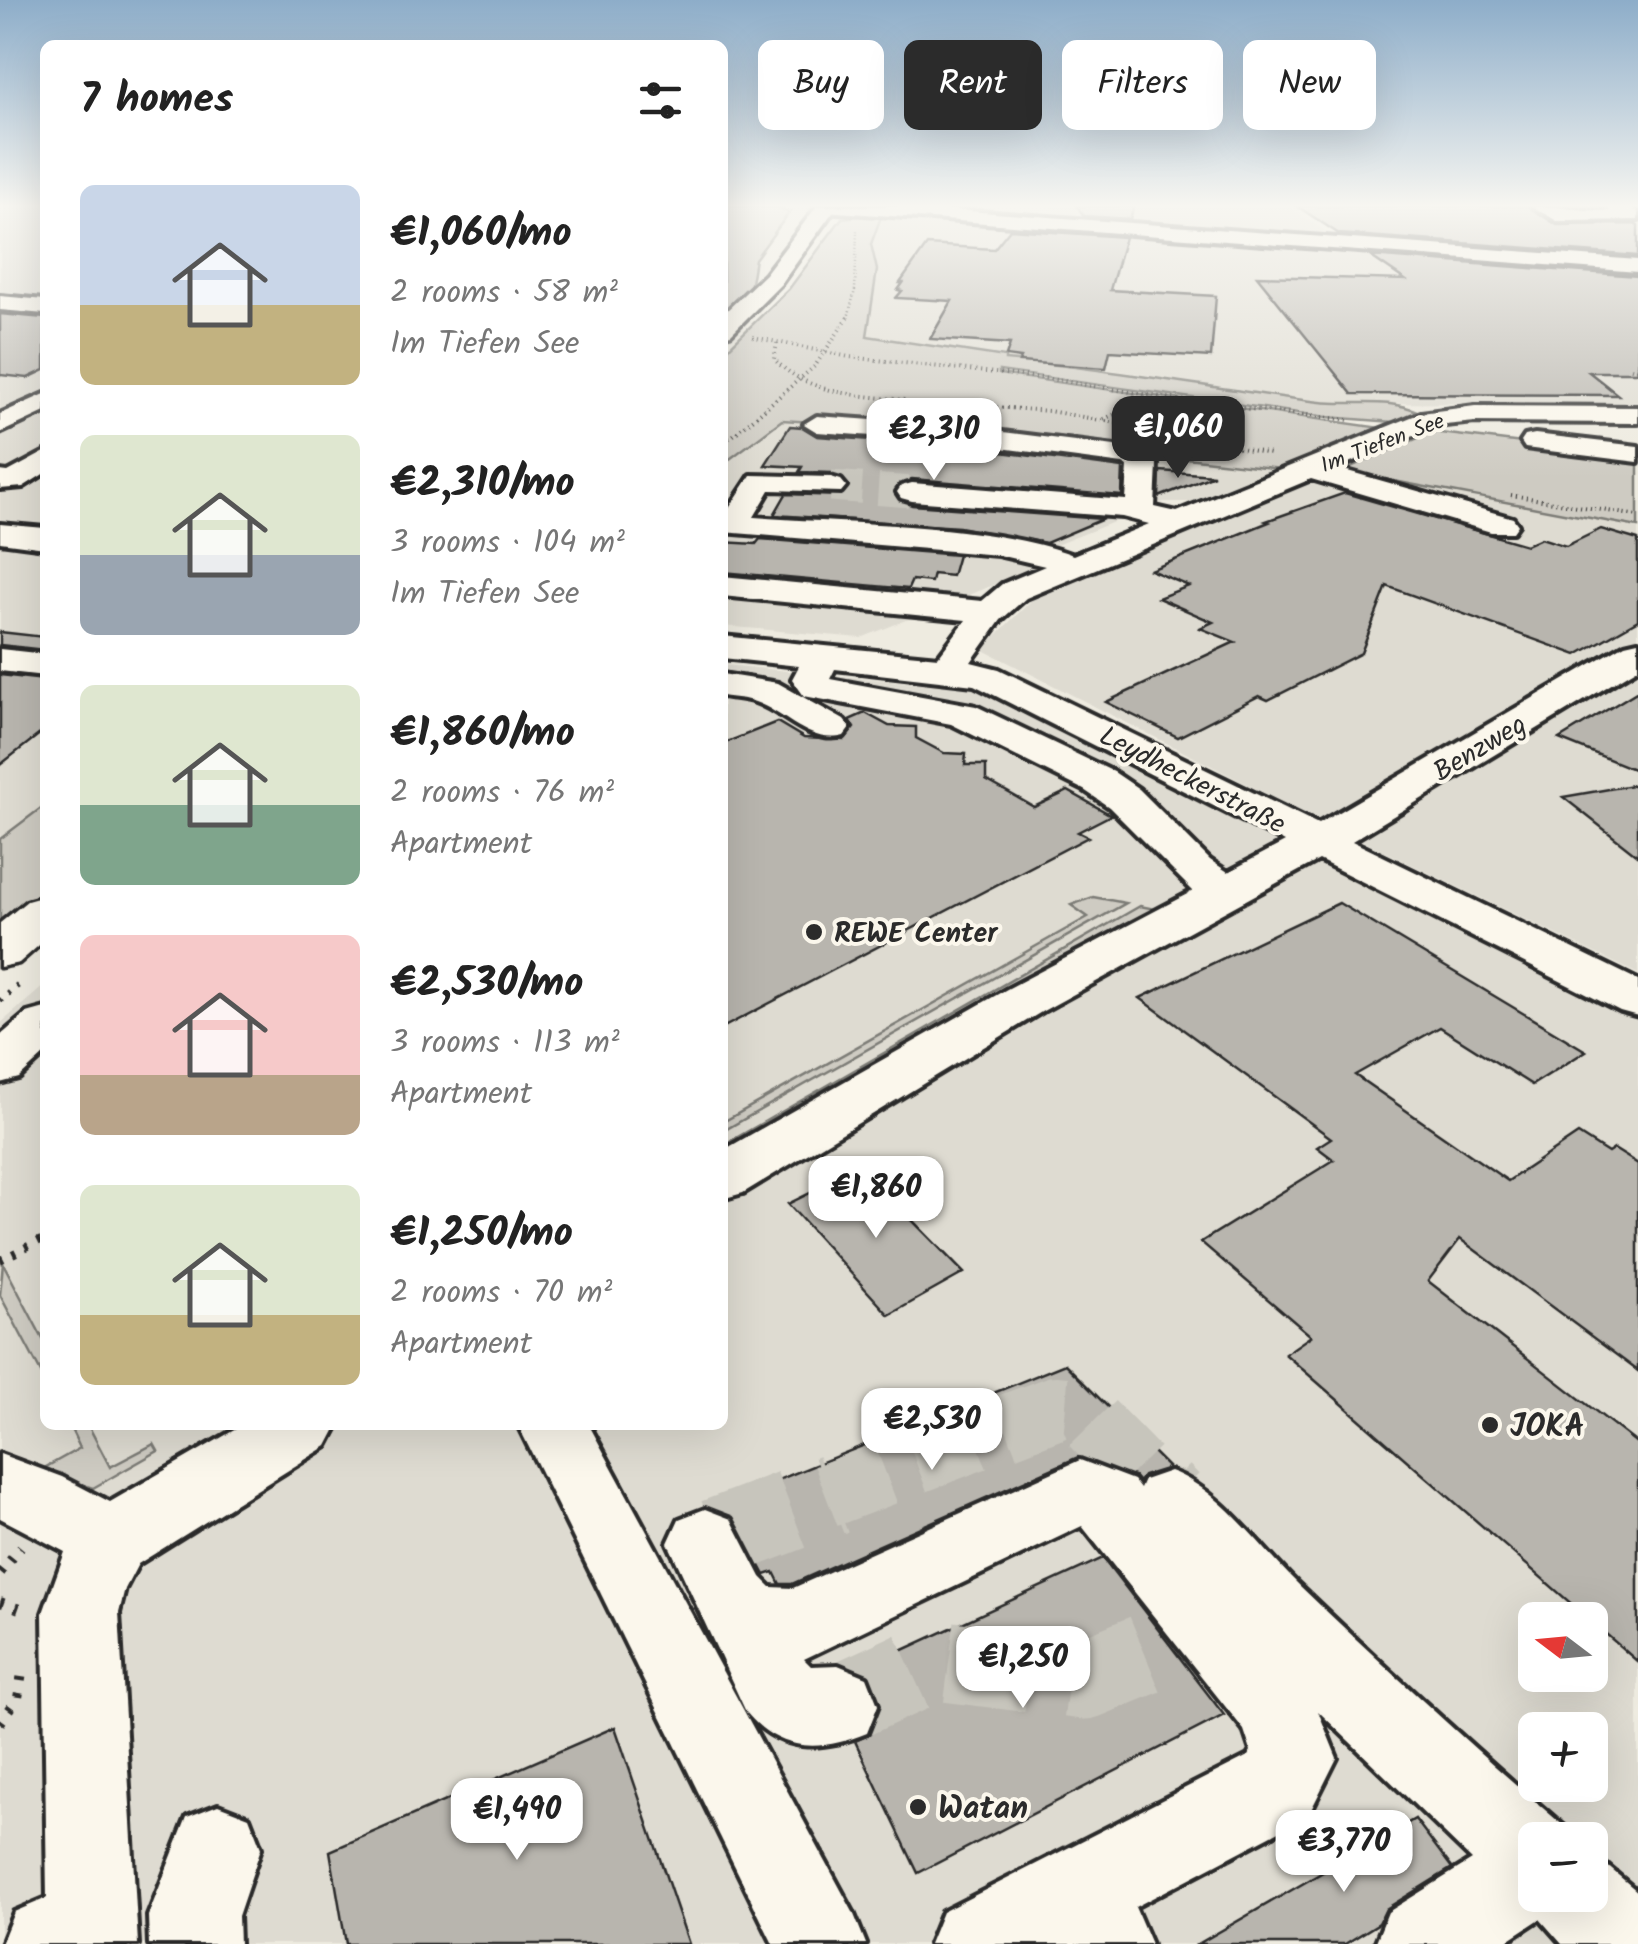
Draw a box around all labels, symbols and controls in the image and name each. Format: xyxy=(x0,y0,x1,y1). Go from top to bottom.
chip: Buy xyxy=(758,40,884,130)
chip: Rent xyxy=(904,40,1042,130)
chip: Filters xyxy=(1062,40,1223,130)
chip: New xyxy=(1243,40,1376,130)
text: 7 homes xyxy=(80,67,233,134)
icon: filters xyxy=(633,73,688,128)
text: €1,060/mo xyxy=(390,201,572,268)
icon: home xyxy=(160,225,280,345)
text: 2 rooms · 58 m² xyxy=(390,268,618,319)
text: Im Tiefen See xyxy=(390,319,579,370)
pin: €1,060 xyxy=(1097,396,1259,481)
pin: €2,310 xyxy=(853,398,1015,483)
text: €1,060 xyxy=(1134,403,1222,454)
text: €2,310 xyxy=(889,405,979,456)
street label: Im Tiefen See xyxy=(1316,405,1450,484)
text: €2,310/mo xyxy=(390,451,575,518)
icon: home xyxy=(160,475,280,595)
text: 3 rooms · 104 m² xyxy=(390,518,625,569)
text: Im Tiefen See xyxy=(390,569,579,620)
text: €1,860/mo xyxy=(390,701,575,768)
street label: Benzweg xyxy=(1425,703,1536,795)
street label: Leydheckerstraße xyxy=(1091,715,1293,848)
icon: home xyxy=(160,725,280,845)
text: 2 rooms · 76 m² xyxy=(390,768,614,819)
text: Apartment xyxy=(390,819,532,870)
place label: REWE Center xyxy=(834,912,999,957)
marker: REWE Center xyxy=(803,921,825,943)
text: €2,530/mo xyxy=(390,951,583,1018)
icon: home xyxy=(160,975,280,1095)
text: 3 rooms · 113 m² xyxy=(390,1018,620,1069)
text: Apartment xyxy=(390,1069,532,1120)
pin: €1,860 xyxy=(795,1156,957,1241)
text: €1,860 xyxy=(831,1163,921,1214)
text: €1,250/mo xyxy=(390,1201,573,1268)
icon: home xyxy=(160,1225,280,1345)
text: 2 rooms · 70 m² xyxy=(390,1268,612,1319)
text: Apartment xyxy=(390,1319,532,1370)
pin: €2,530 xyxy=(851,1388,1013,1473)
text: €2,530 xyxy=(883,1395,981,1446)
place label: JOKA xyxy=(1510,1402,1585,1453)
marker: JOKA xyxy=(1479,1414,1501,1436)
north arrow xyxy=(1518,1602,1608,1692)
map controls xyxy=(1518,1602,1608,1912)
pin: €1,250 xyxy=(942,1626,1104,1711)
text: €1,250 xyxy=(978,1633,1068,1684)
button: + xyxy=(1518,1712,1608,1802)
pin: €1,490 xyxy=(436,1778,598,1863)
place label: Watan xyxy=(938,1784,1028,1835)
text: €1,490 xyxy=(473,1785,561,1836)
marker: Watan xyxy=(907,1796,929,1818)
pin: €3,770 xyxy=(1263,1810,1425,1895)
text: €3,770 xyxy=(1298,1817,1390,1868)
button: − xyxy=(1518,1822,1608,1912)

